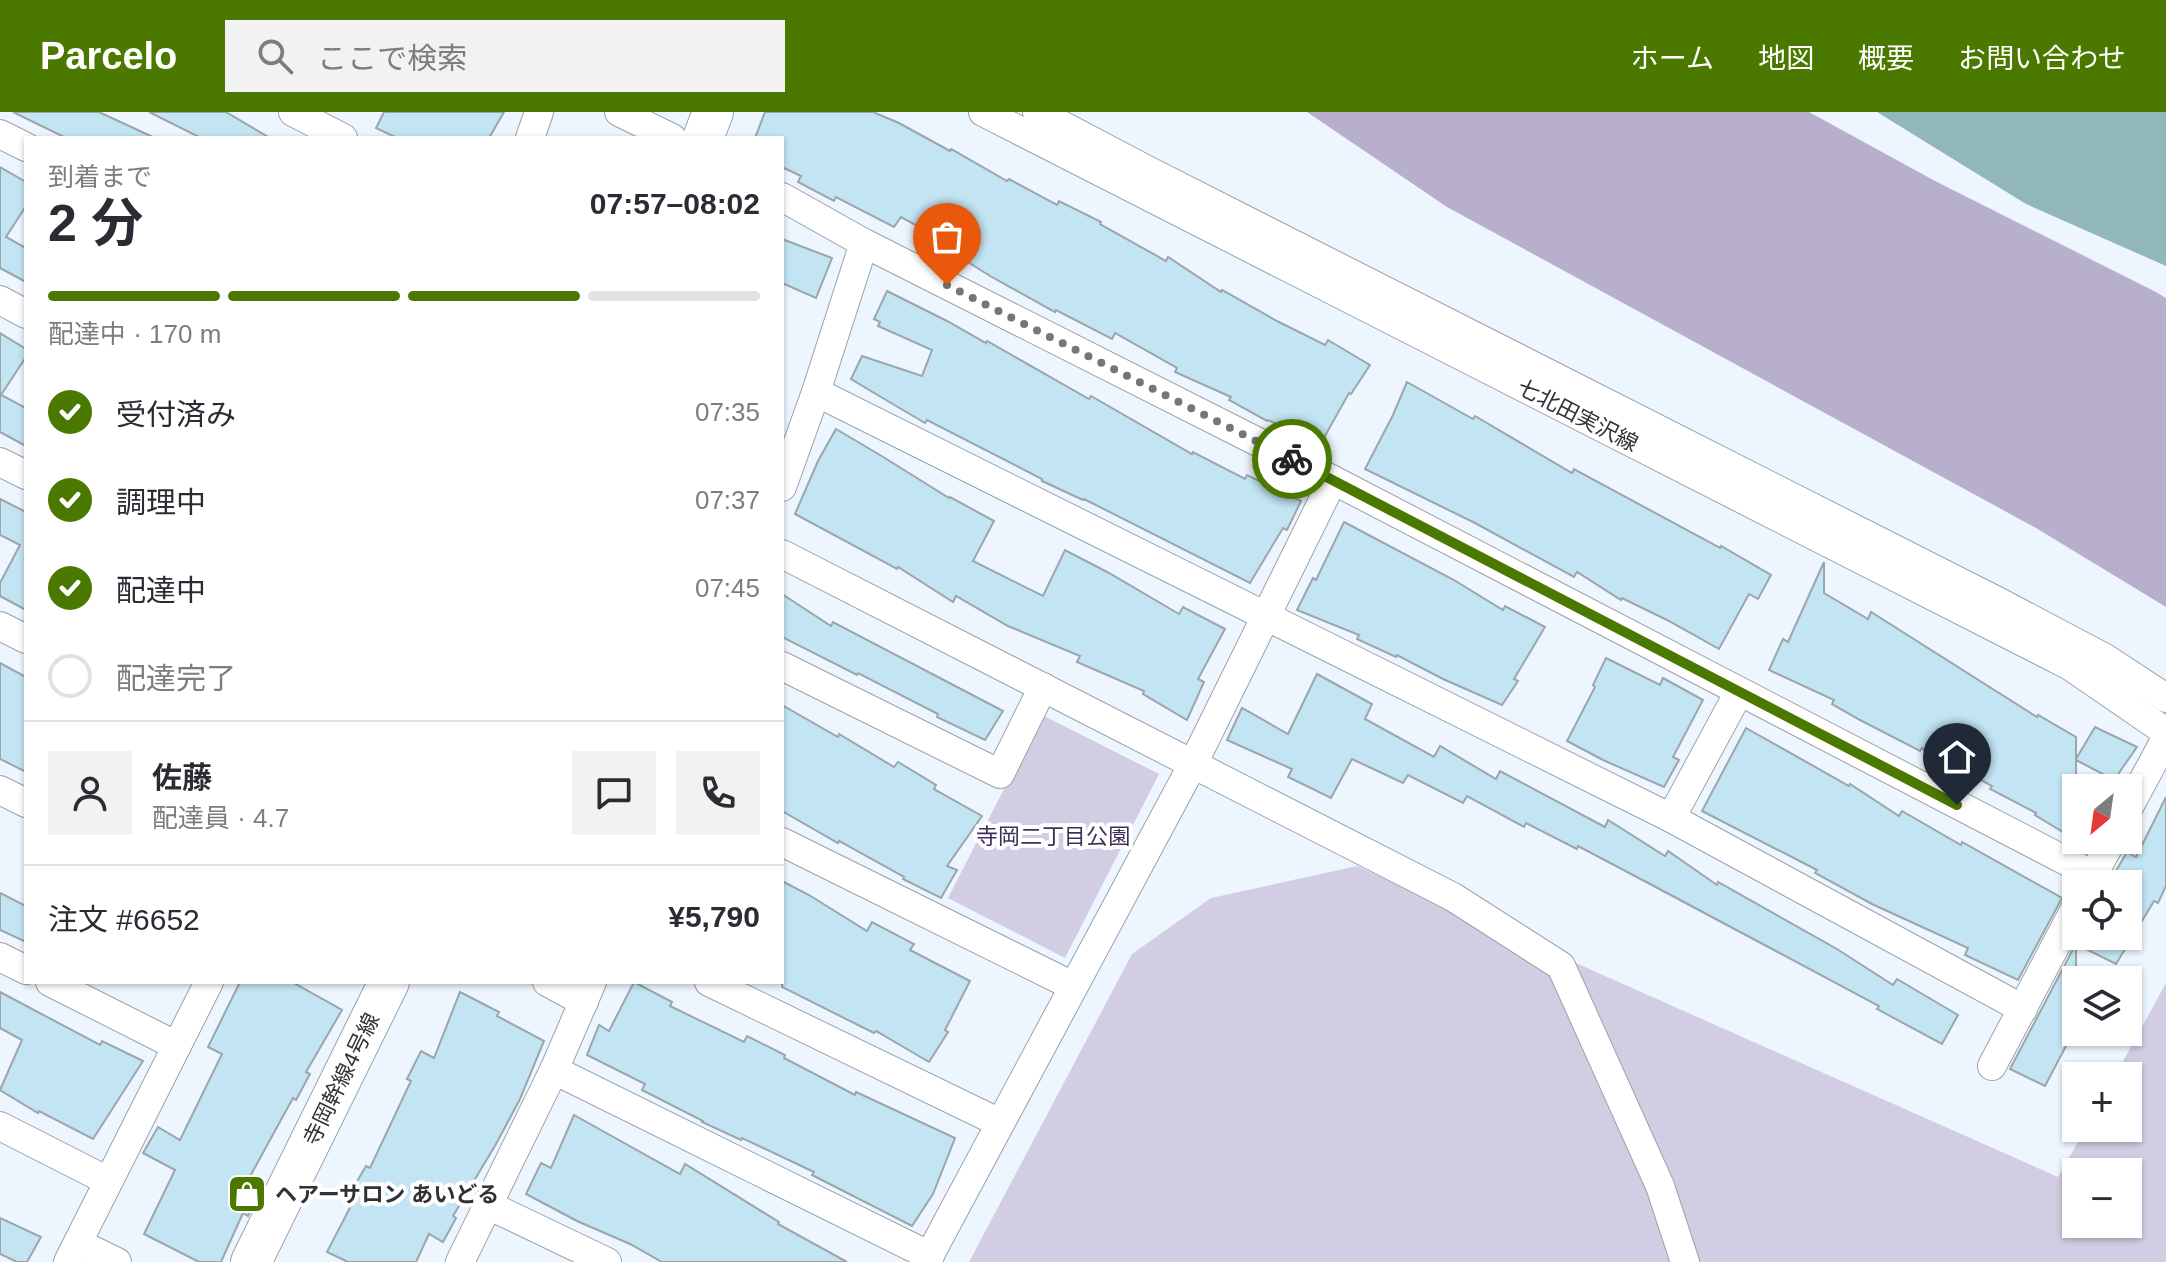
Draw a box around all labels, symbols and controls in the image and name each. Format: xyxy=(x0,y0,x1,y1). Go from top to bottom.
search box xyxy=(225,20,785,92)
icon: search xyxy=(253,34,297,78)
text: Parcelo xyxy=(40,35,177,77)
text: ここで検索 xyxy=(317,42,467,75)
text: ホーム xyxy=(1631,43,1714,74)
text: 地図 xyxy=(1758,43,1814,74)
text: 概要 xyxy=(1858,43,1914,74)
text: お問い合わせ xyxy=(1958,43,2126,74)
text: 到着まで xyxy=(48,162,152,192)
text: 07:57–08:02 xyxy=(590,187,760,220)
text: 2 分 xyxy=(48,194,143,252)
pin xyxy=(913,203,981,285)
icon: bag xyxy=(925,215,969,259)
text: 配達中 · 170 m xyxy=(48,319,221,349)
street label: 七北田実沢線 xyxy=(1513,374,1642,457)
icon: check xyxy=(48,390,92,434)
text: 07:35 xyxy=(695,397,760,427)
text: 受付済み xyxy=(116,398,236,431)
courier xyxy=(1252,419,1332,499)
icon: bike xyxy=(1270,437,1314,481)
icon: check xyxy=(48,478,92,522)
text: 07:37 xyxy=(695,485,760,515)
text: 調理中 xyxy=(116,486,206,519)
icon: check xyxy=(48,566,92,610)
text: 07:45 xyxy=(695,573,760,603)
text: 配達中 xyxy=(116,574,206,607)
text: 配達完了 xyxy=(116,662,236,695)
pin xyxy=(1923,723,1991,805)
icon: home xyxy=(1935,735,1979,779)
button: person xyxy=(48,751,132,835)
button: chat xyxy=(572,751,656,835)
button: phone xyxy=(676,751,760,835)
text: 佐藤 xyxy=(152,761,212,794)
north arrow xyxy=(2062,774,2142,854)
map controls xyxy=(2062,774,2142,1238)
text: 配達員 · 4.7 xyxy=(152,803,289,833)
park label: 寺岡二丁目公園 xyxy=(976,824,1130,849)
button: locate xyxy=(2062,870,2142,950)
text: ¥5,790 xyxy=(668,900,760,933)
text: 注文 #6652 xyxy=(48,903,200,936)
button: layers xyxy=(2062,966,2142,1046)
street label: 寺岡幹線4号線 xyxy=(299,1009,384,1150)
button: + xyxy=(2062,1062,2142,1142)
button: − xyxy=(2062,1158,2142,1238)
shop icon: ヘアーサロン あいどる xyxy=(226,1173,268,1215)
place label: ヘアーサロン あいどる xyxy=(275,1182,499,1207)

